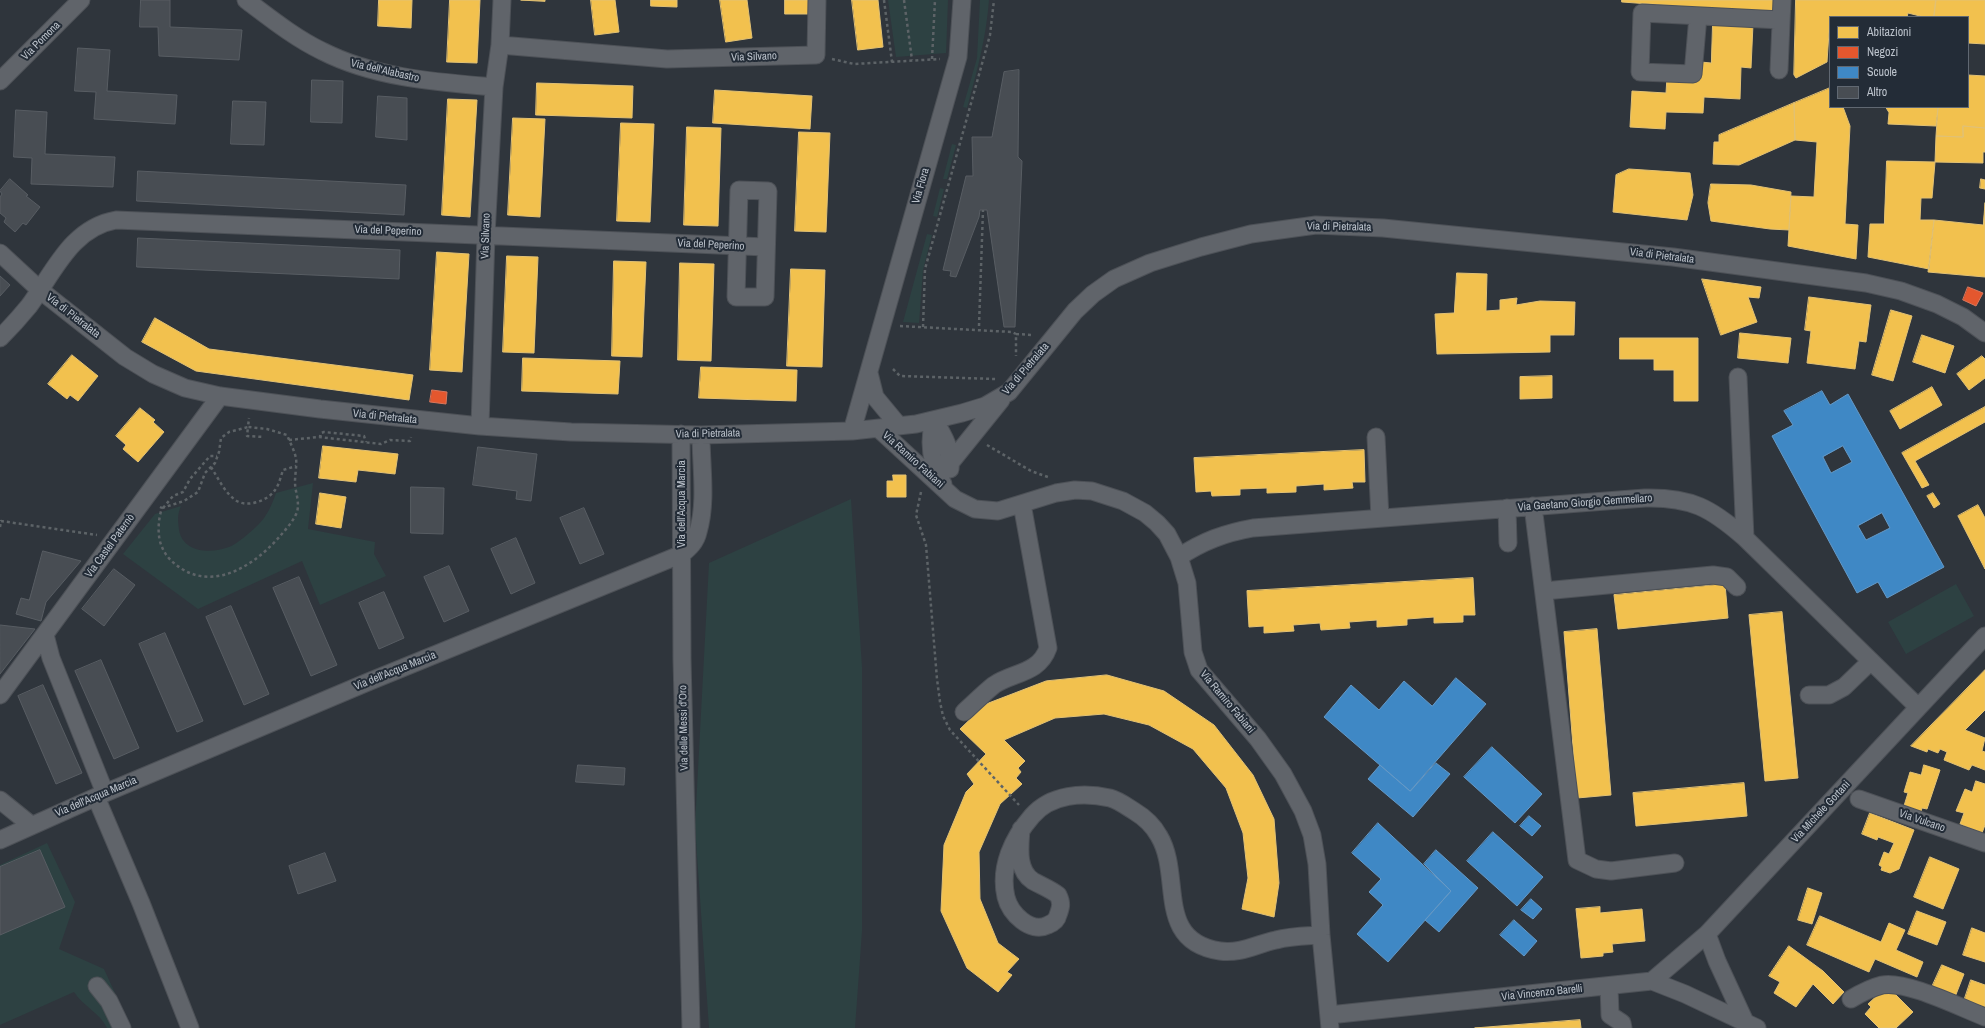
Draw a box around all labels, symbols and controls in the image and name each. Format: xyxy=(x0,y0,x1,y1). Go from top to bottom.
legend xyxy=(1829,16,1969,108)
street label: Via Pomona xyxy=(19,19,63,63)
text: Abitazioni xyxy=(1867,24,1911,40)
text: Negozi xyxy=(1867,44,1898,60)
street label: Via Silvano xyxy=(731,50,777,64)
street label: Via dell'Alabastro xyxy=(350,57,420,85)
text: Scuole xyxy=(1867,64,1897,80)
text: Altro xyxy=(1867,84,1887,100)
street label: Via Flora xyxy=(910,167,932,205)
street label: Via Silvano xyxy=(479,213,493,259)
street label: Via di Pietralata xyxy=(1307,220,1371,234)
street label: Via del Peperino xyxy=(354,223,422,239)
street label: Via del Peperino xyxy=(677,237,745,253)
street label: Via di Pietralata xyxy=(1629,246,1695,266)
street label: Via di Pietralata xyxy=(44,291,102,341)
street label: Via di Pietralata xyxy=(1000,340,1052,398)
street label: Via di Pietralata xyxy=(352,407,418,427)
street label: Via di Pietralata xyxy=(676,427,740,441)
street label: Via Ramiro Fabiani xyxy=(880,429,946,491)
street label: Via dell'Acqua Marcia xyxy=(675,460,689,548)
street label: Via Gaetano Giorgio Gemmellaro xyxy=(1517,492,1653,514)
street label: Via Castel Paternò xyxy=(82,512,138,580)
street label: Via dell'Acqua Marcia xyxy=(352,649,438,693)
street label: Via Ramiro Fabiani xyxy=(1197,668,1257,736)
street label: Via delle Messi d'Oro xyxy=(677,685,691,771)
street label: Via dell'Acqua Marcia xyxy=(53,774,139,820)
street label: Via Michele Gortani xyxy=(1789,778,1853,846)
street label: Via Vulcano xyxy=(1897,807,1947,835)
street label: Via Vincenzo Barelli xyxy=(1501,982,1583,1004)

